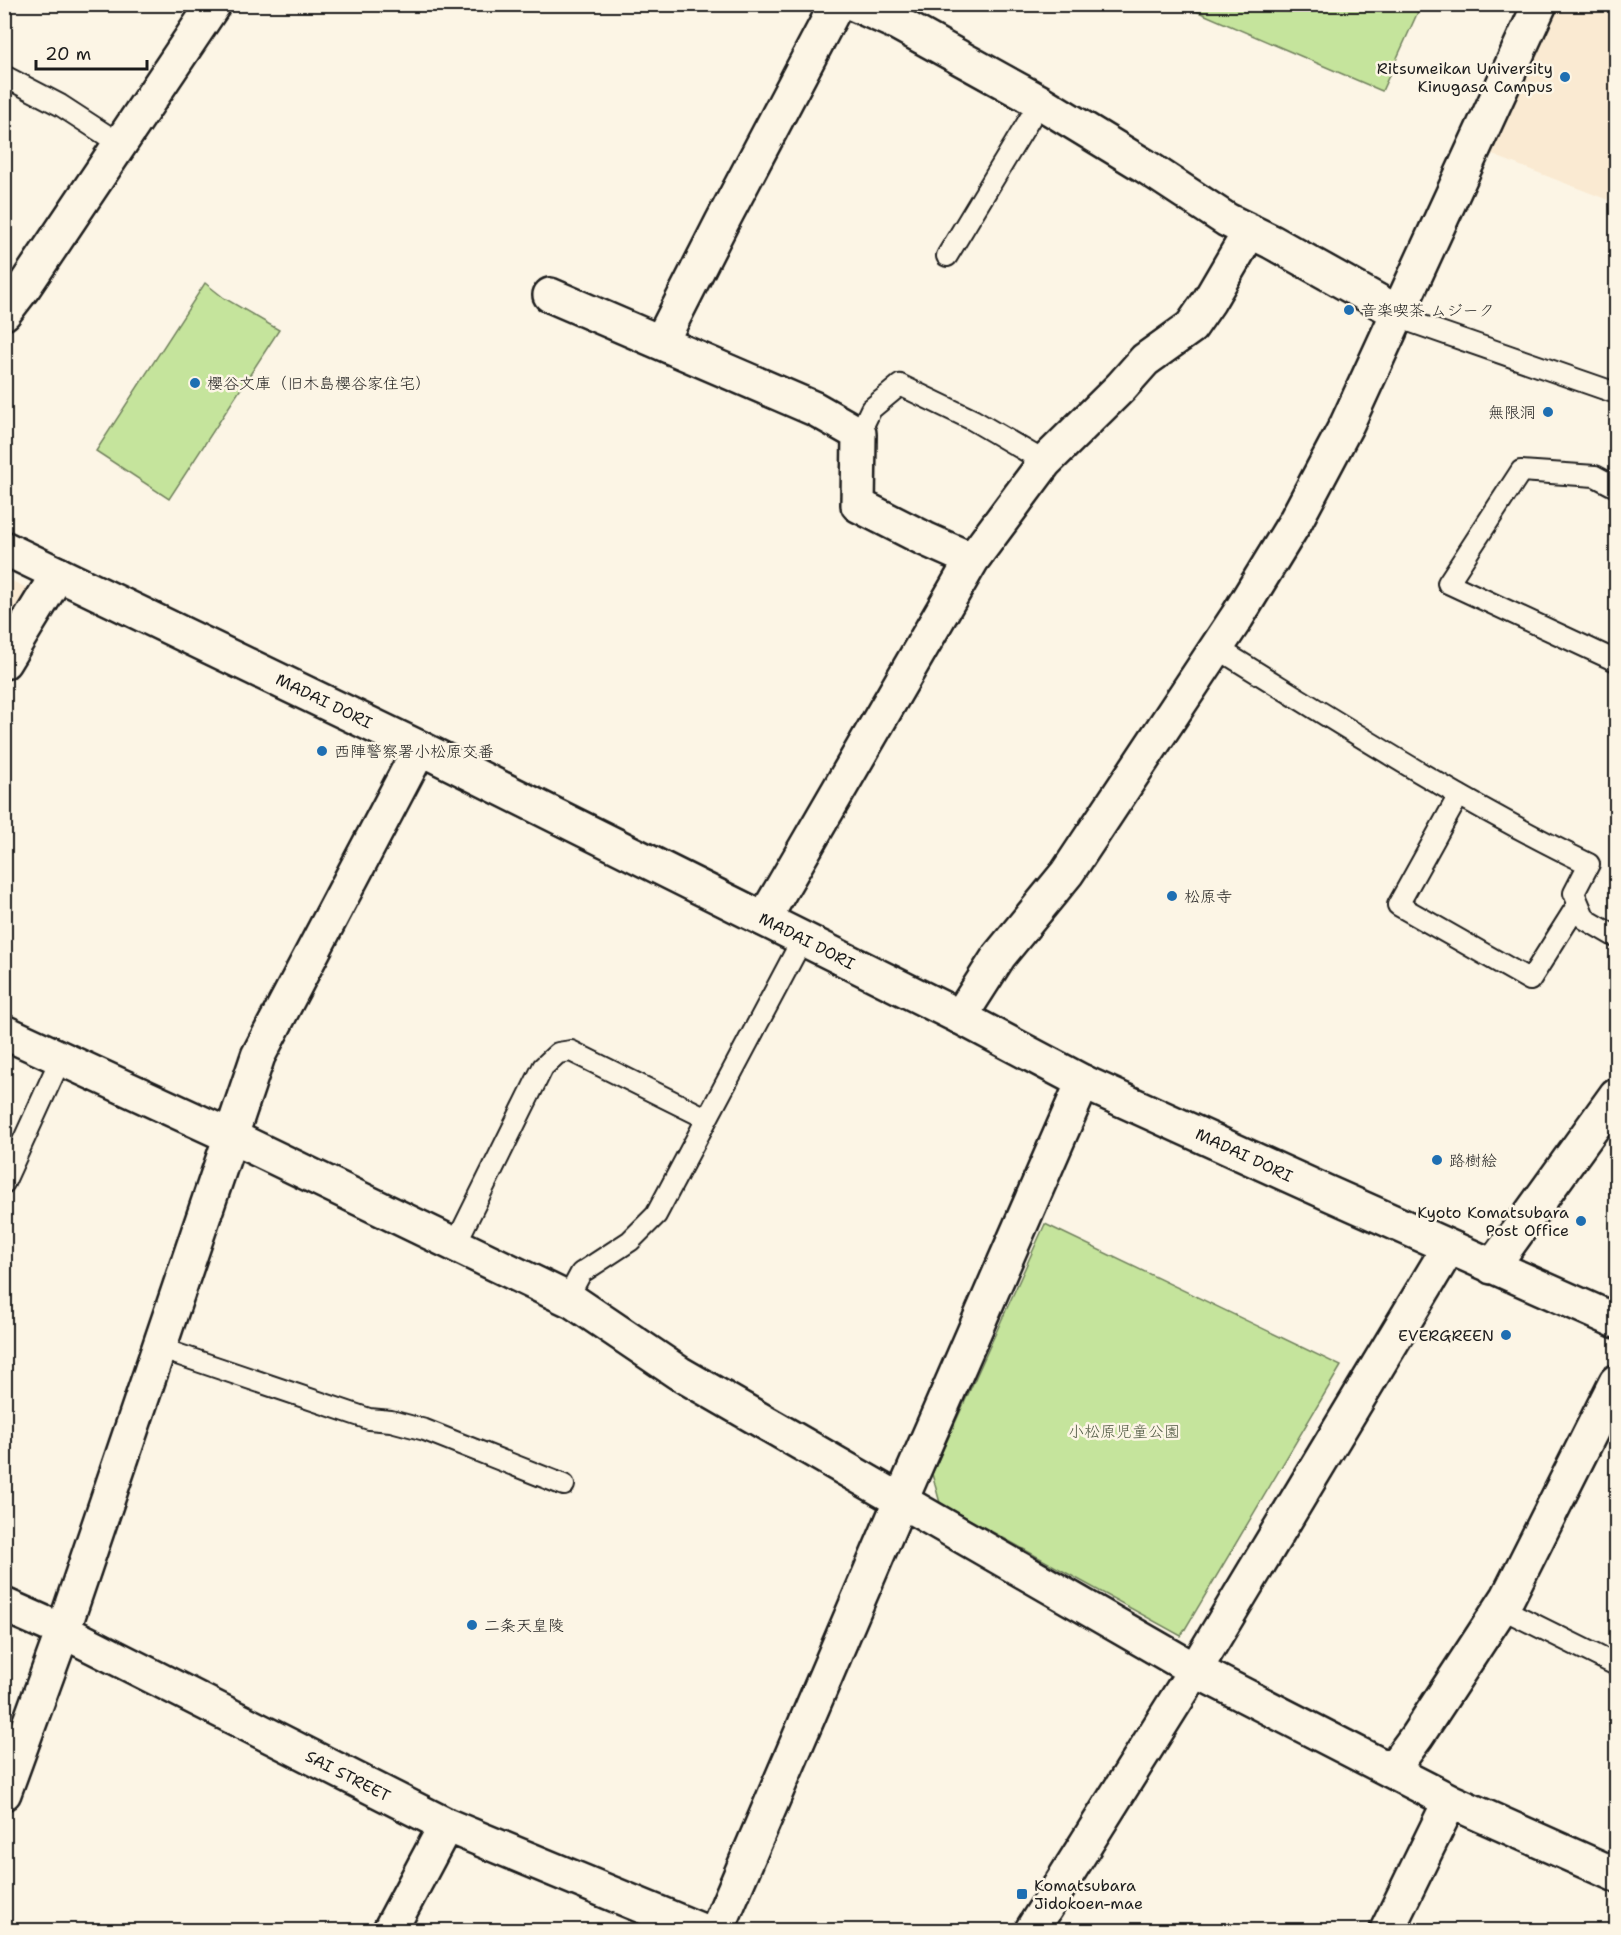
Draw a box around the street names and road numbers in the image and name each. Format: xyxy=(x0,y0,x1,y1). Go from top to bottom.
street label: MADAI DORI xyxy=(272,669,376,733)
street label: MADAI DORI xyxy=(756,908,859,974)
street label: MADAI DORI xyxy=(1192,1123,1296,1187)
street label: SAI STREET xyxy=(302,1746,394,1806)

